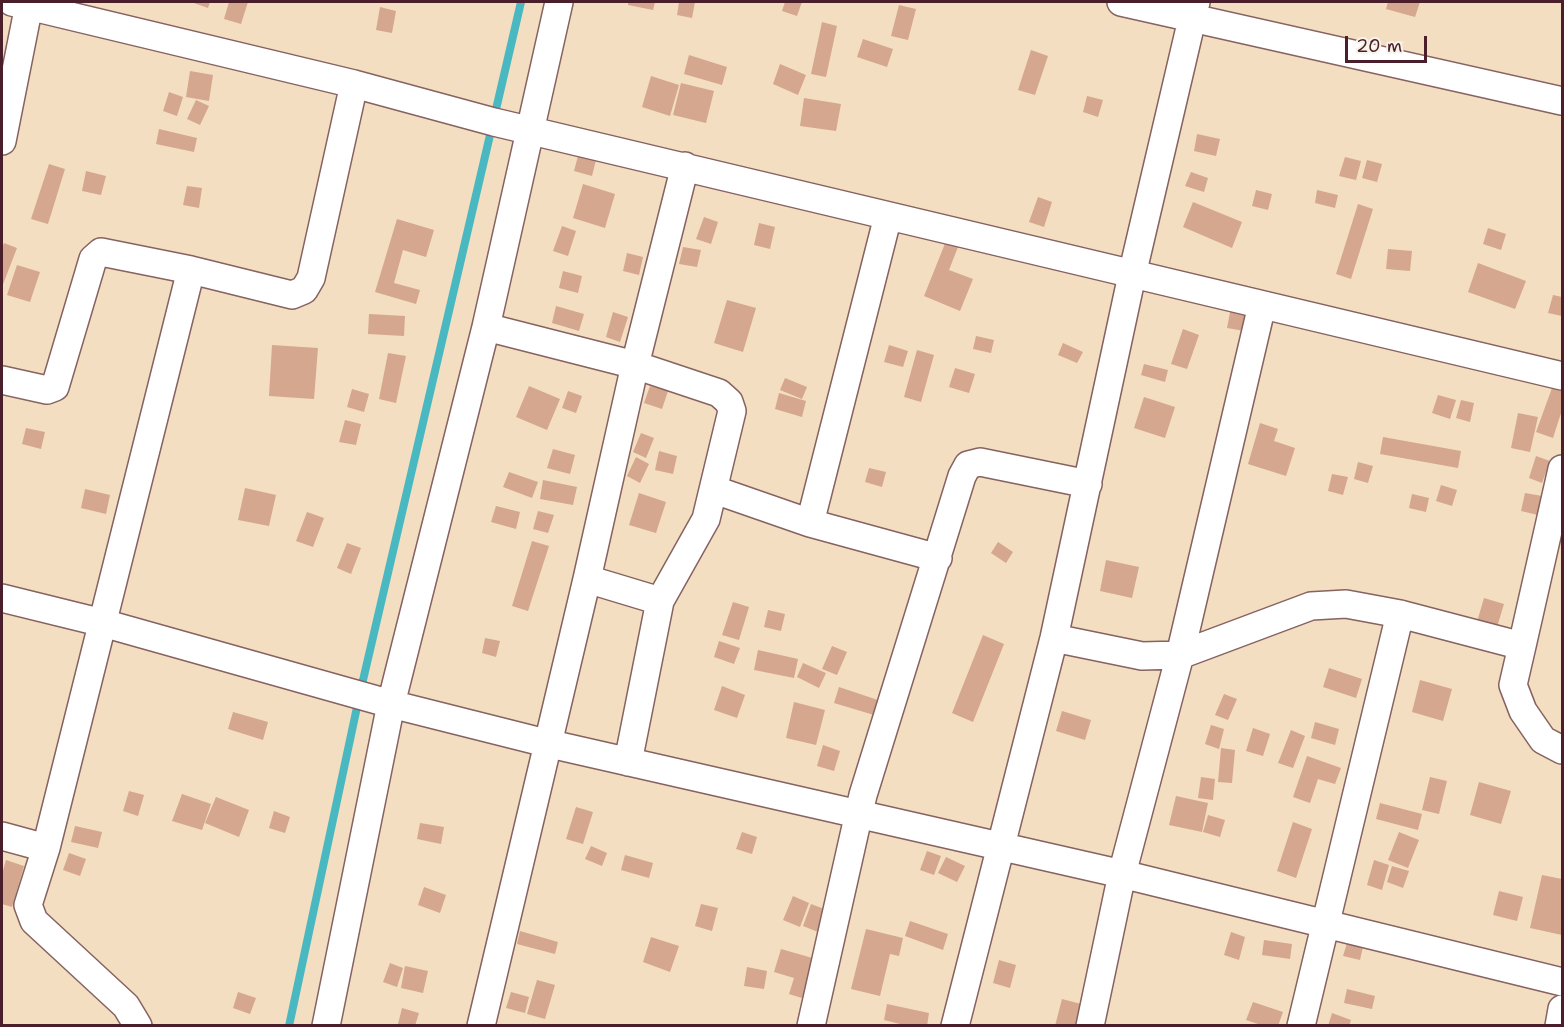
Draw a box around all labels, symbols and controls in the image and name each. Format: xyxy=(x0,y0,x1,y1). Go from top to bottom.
scale bar xyxy=(1348,24,1430,62)
text: 20 m xyxy=(1356,34,1402,58)

